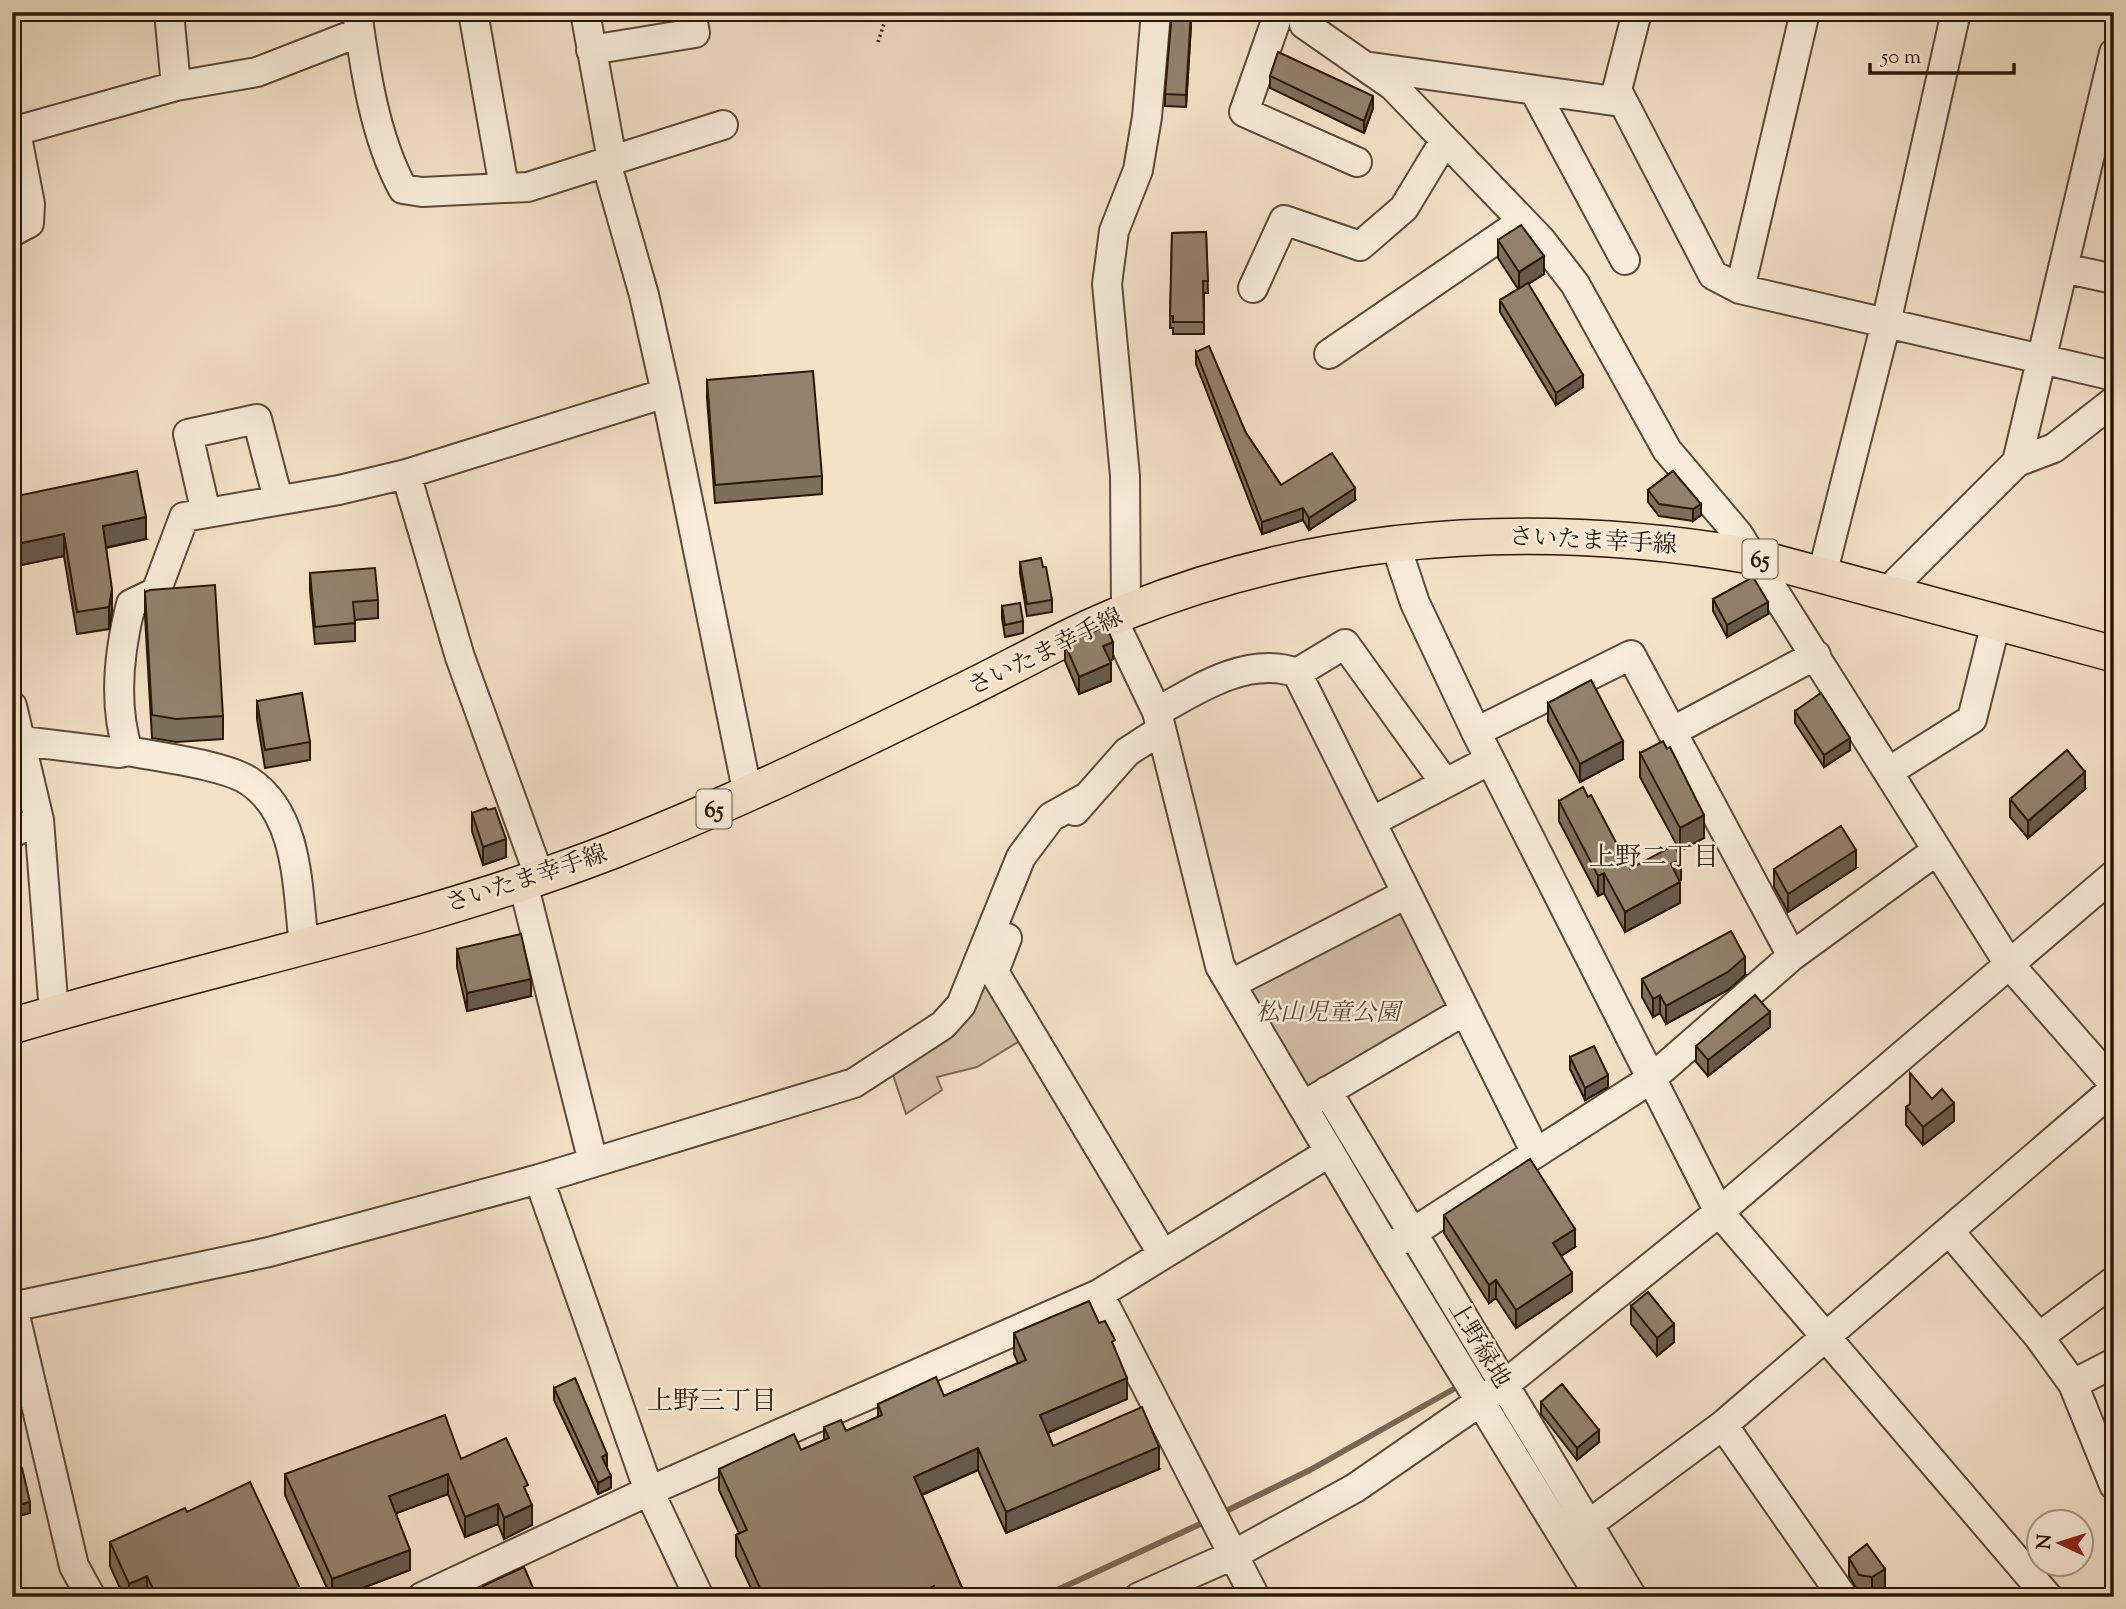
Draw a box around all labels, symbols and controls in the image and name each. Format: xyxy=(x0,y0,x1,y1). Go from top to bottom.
scale bar xyxy=(1870,32,2014,76)
text: 50 m xyxy=(1880,43,1921,73)
street label: さいたま幸手線 xyxy=(1508,521,1678,563)
road number: 65 xyxy=(1742,540,1778,579)
street label: さいたま幸手線 xyxy=(963,601,1129,705)
road number: 65 xyxy=(696,790,732,828)
street label: さいたま幸手線 xyxy=(441,838,612,922)
district label: 上野二丁目 xyxy=(1589,840,1719,877)
park label: 松山児童公園 xyxy=(1256,997,1404,1031)
street label: 上野緑地 xyxy=(1439,1295,1518,1395)
district label: 上野三丁目 xyxy=(647,1384,777,1421)
north arrow xyxy=(2024,1508,2094,1578)
text: N xyxy=(2032,1533,2060,1550)

